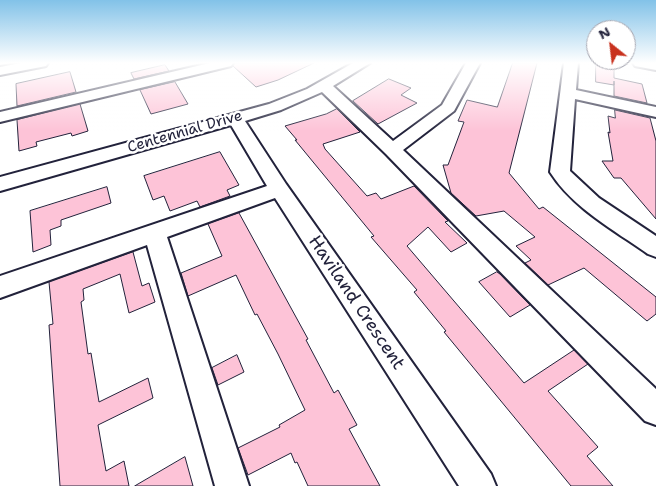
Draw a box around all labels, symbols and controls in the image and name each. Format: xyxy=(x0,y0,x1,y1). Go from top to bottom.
north arrow xyxy=(586,20,636,70)
text: N xyxy=(595,22,613,43)
street label: Centennial Drive xyxy=(125,107,245,157)
street label: Haviland Crescent xyxy=(303,232,409,374)

